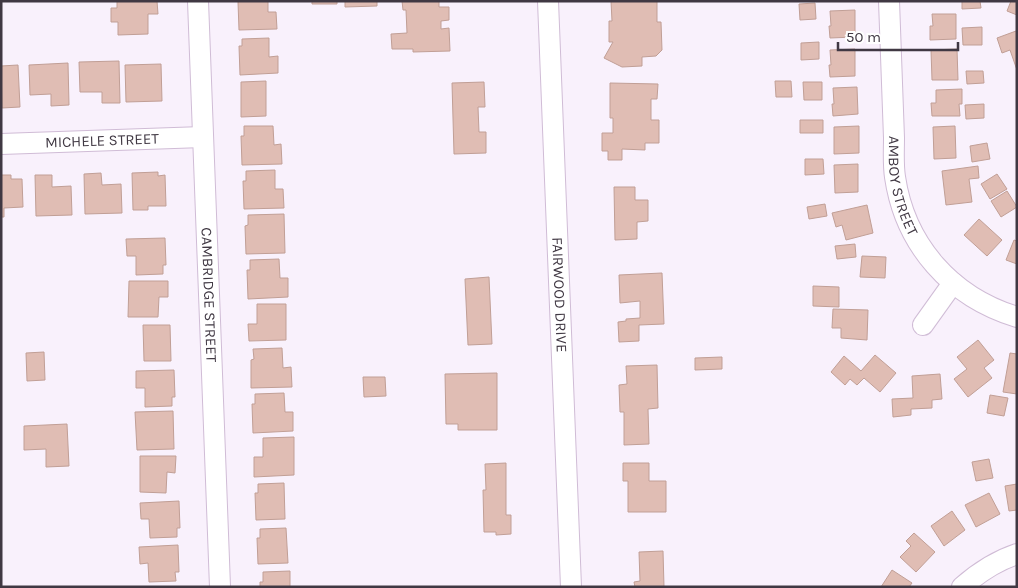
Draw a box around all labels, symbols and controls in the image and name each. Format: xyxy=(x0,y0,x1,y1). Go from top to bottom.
scale bar xyxy=(838,20,958,52)
text: 50 m xyxy=(846,28,881,46)
street label: MICHELE STREET xyxy=(45,130,160,151)
street label: AMBOY STREET xyxy=(885,136,922,239)
street label: CAMBRIDGE STREET xyxy=(198,227,221,363)
street label: FAIRWOOD DRIVE xyxy=(548,237,571,353)

